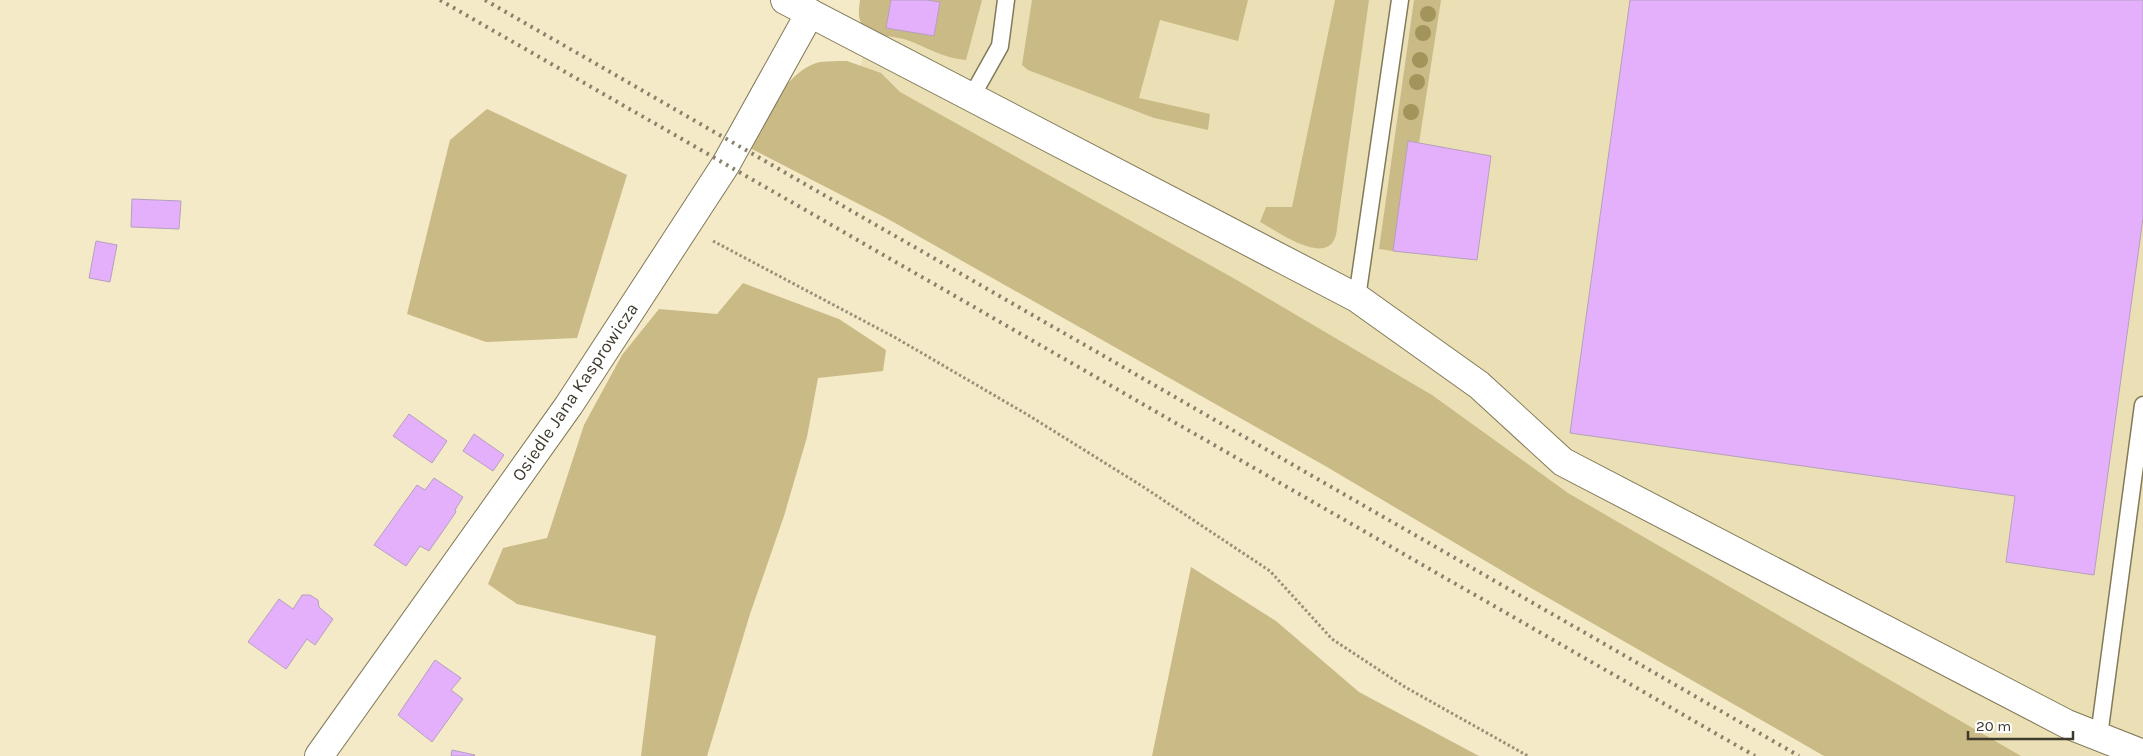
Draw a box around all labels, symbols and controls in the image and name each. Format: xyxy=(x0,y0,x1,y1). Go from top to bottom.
street label: Osiedle Jana Kasprowicza xyxy=(507,299,643,485)
scale bar xyxy=(1968,708,2073,740)
text: 20 m xyxy=(1976,717,2011,735)

